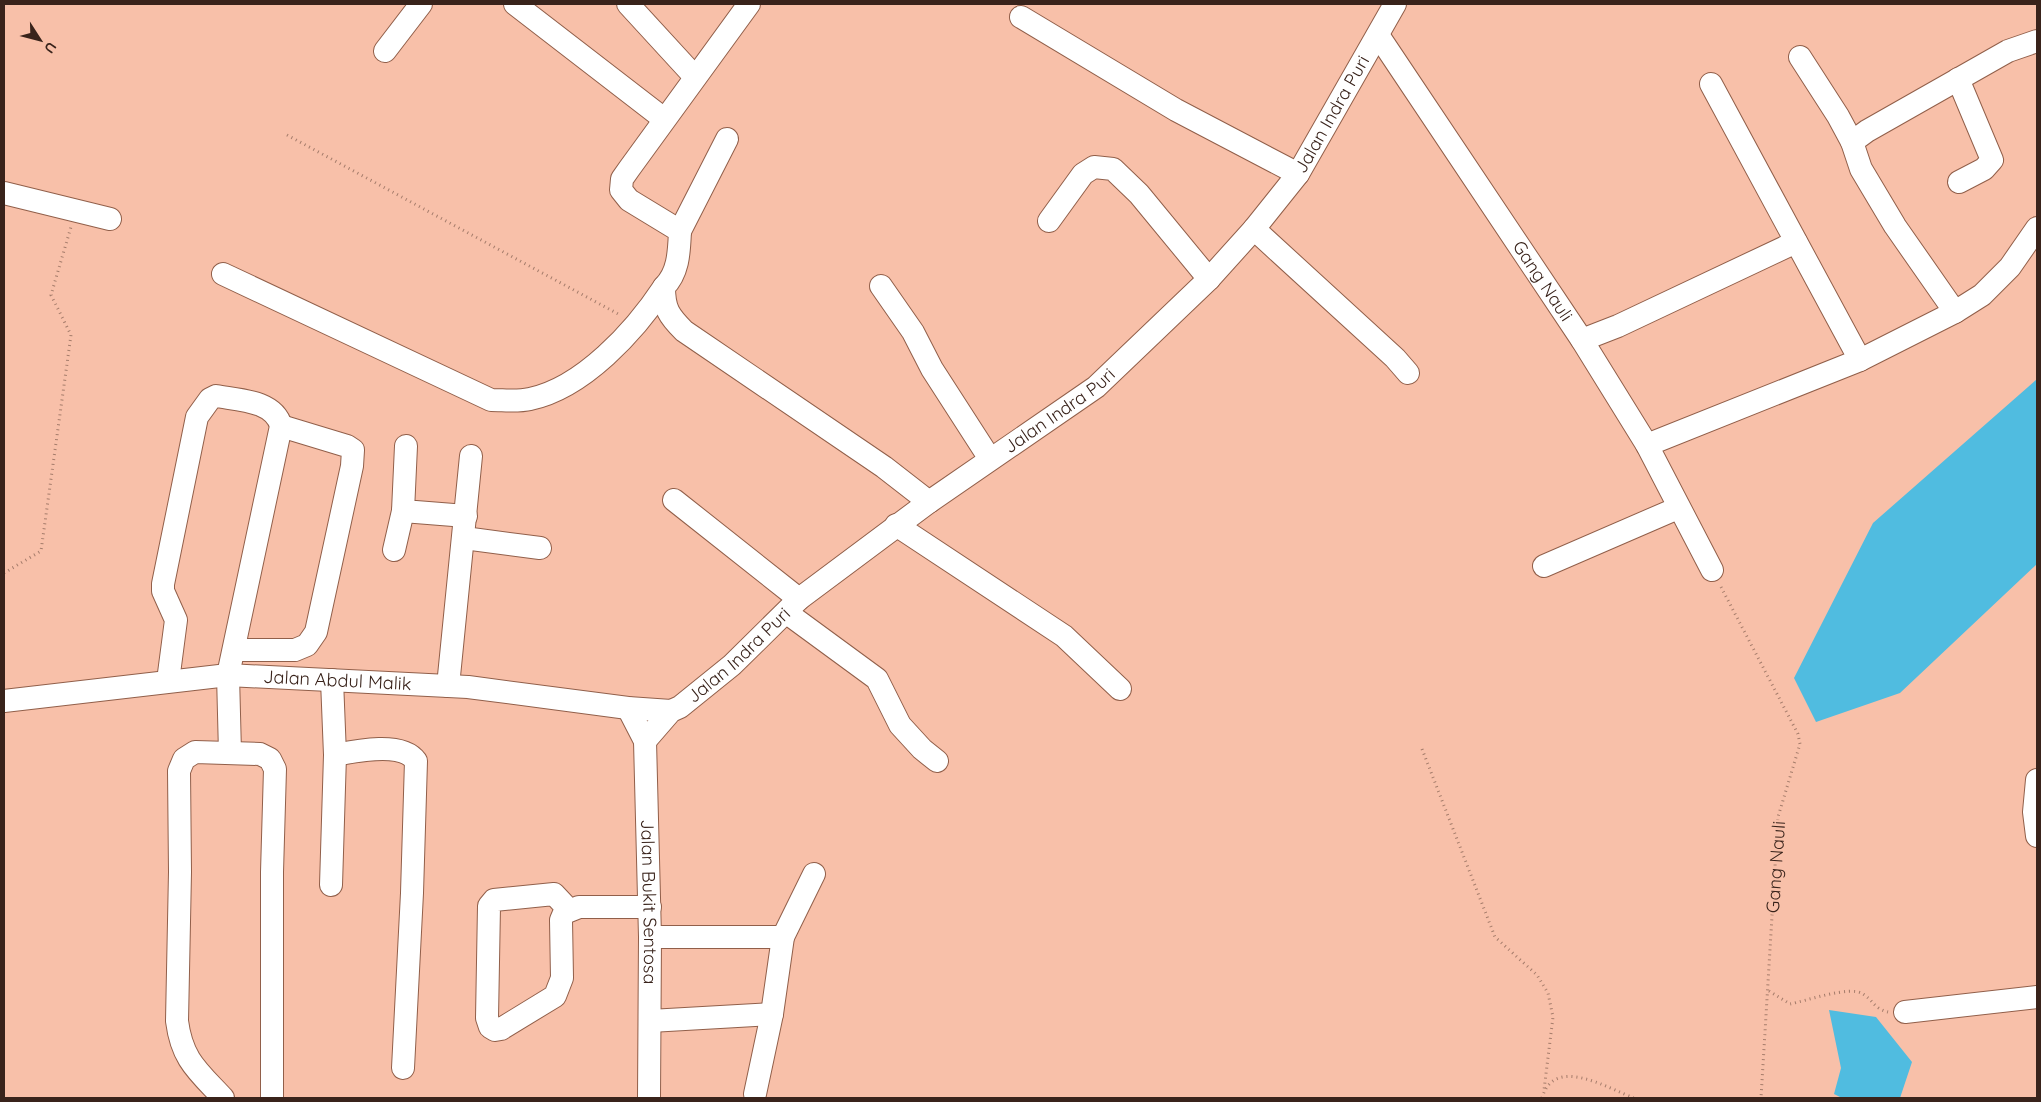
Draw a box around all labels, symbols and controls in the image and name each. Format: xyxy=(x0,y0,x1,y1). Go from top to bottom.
north arrow xyxy=(15,15,65,65)
text: U xyxy=(40,38,61,57)
street label: Jalan Indra Puri xyxy=(1289,51,1374,177)
street label: Gang Nauli xyxy=(1508,236,1578,326)
street label: Jalan Indra Puri xyxy=(999,363,1120,458)
street label: Jalan Indra Puri xyxy=(682,602,795,708)
street label: Jalan Abdul Malik xyxy=(263,665,412,695)
street label: Jalan Bukit Sentosa xyxy=(636,819,662,984)
street label: Gang Nauli xyxy=(1761,820,1790,914)

